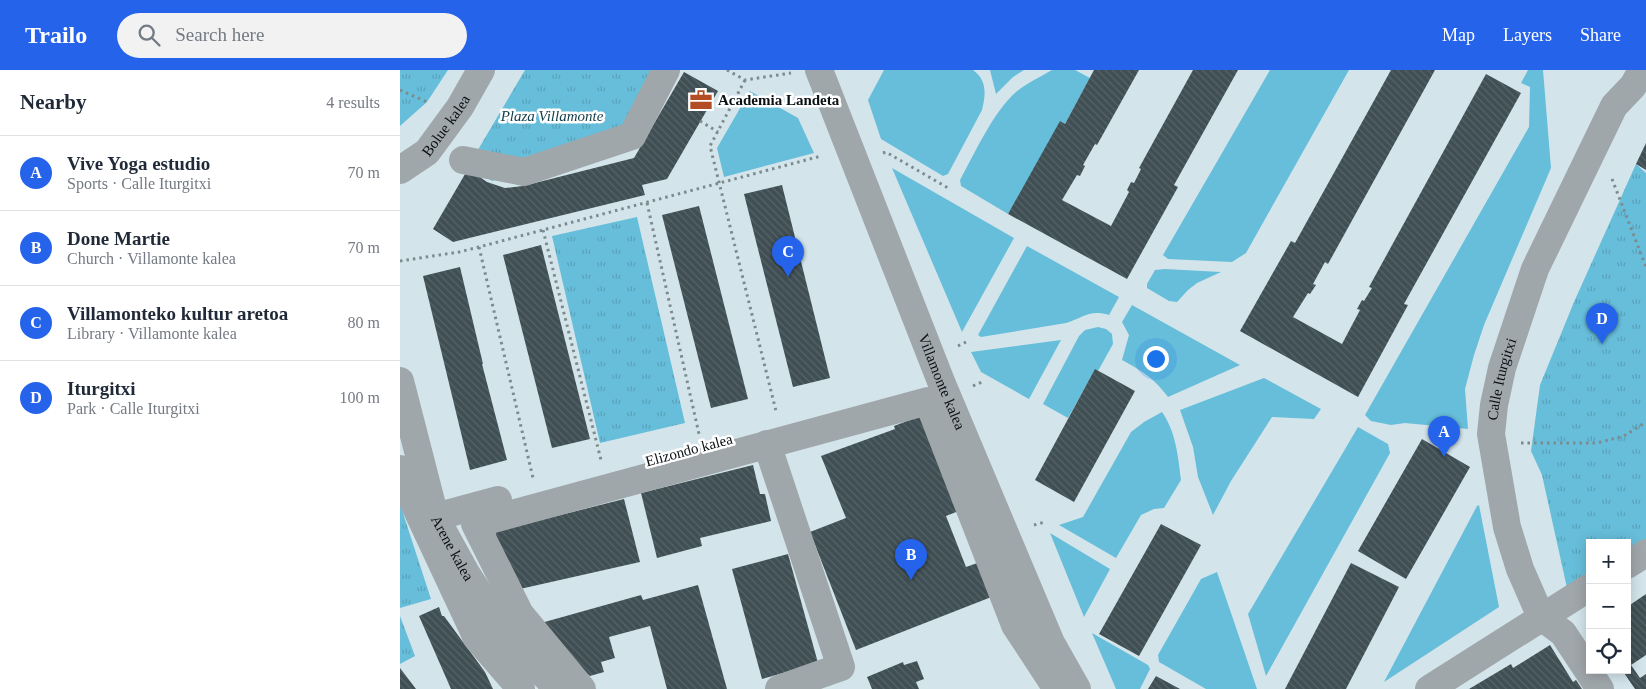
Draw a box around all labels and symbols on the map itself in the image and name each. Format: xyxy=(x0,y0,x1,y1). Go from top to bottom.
office icon: Academia Landeta xyxy=(688,87,714,113)
street label: Bolue kalea xyxy=(419,92,473,159)
place label: Academia Landeta xyxy=(718,92,840,108)
park label: Plaza Villamonte xyxy=(500,108,604,124)
pin: C xyxy=(772,236,804,277)
pin: D xyxy=(1586,303,1618,344)
street label: Villamonte kalea xyxy=(915,331,968,432)
street label: Calle Iturgitxi xyxy=(1484,336,1519,421)
your location xyxy=(1143,346,1169,372)
pin: A xyxy=(1428,416,1460,457)
street label: Elizondo kalea xyxy=(644,431,735,469)
street label: Arene kalea xyxy=(428,513,477,584)
pin: B xyxy=(895,539,927,580)

